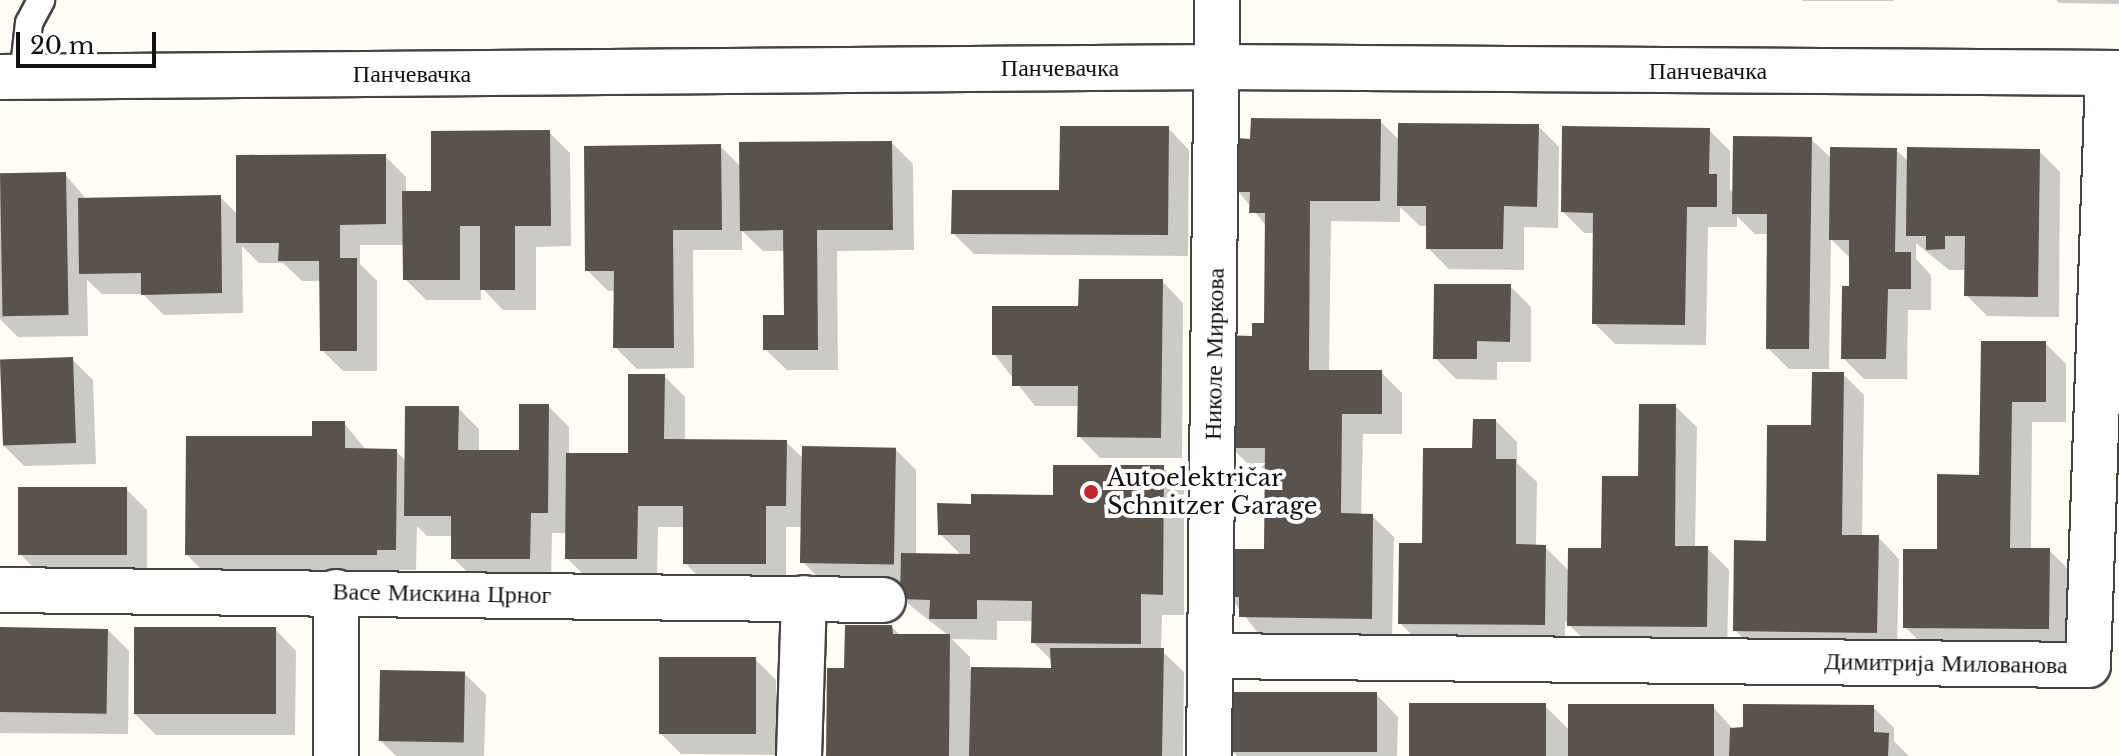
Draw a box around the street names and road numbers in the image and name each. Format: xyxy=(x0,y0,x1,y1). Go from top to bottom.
street label: Панчевачка xyxy=(1001,54,1119,82)
street label: Панчевачка xyxy=(1649,57,1767,85)
street label: Панчевачка xyxy=(353,60,471,88)
street label: Николе Миркова xyxy=(1198,268,1230,440)
street label: Васе Мискина Црног xyxy=(332,577,552,609)
street label: Димитрија Милованова xyxy=(1824,646,2068,680)

